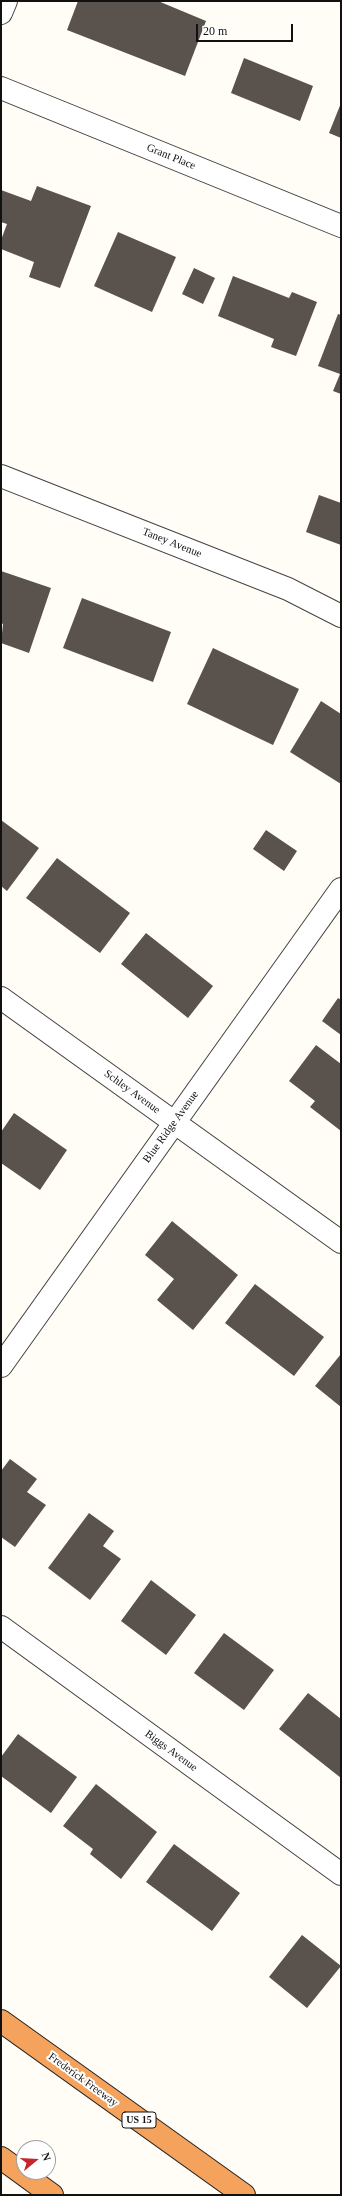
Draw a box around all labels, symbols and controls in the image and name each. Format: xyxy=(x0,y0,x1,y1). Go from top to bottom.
scale bar xyxy=(198,16,295,42)
text: 20 m xyxy=(203,24,227,38)
street label: Grant Place xyxy=(145,141,197,173)
street label: Taney Avenue xyxy=(140,525,204,561)
street label: Schley Avenue xyxy=(101,1067,163,1117)
street label: Blue Ridge Avenue xyxy=(140,1088,202,1166)
street label: Biggs Avenue xyxy=(142,1727,200,1775)
street label: Frederick Freeway xyxy=(46,2050,120,2110)
road number: US 15 xyxy=(122,2112,156,2128)
north arrow xyxy=(16,2140,56,2180)
text: N xyxy=(40,2151,53,2162)

